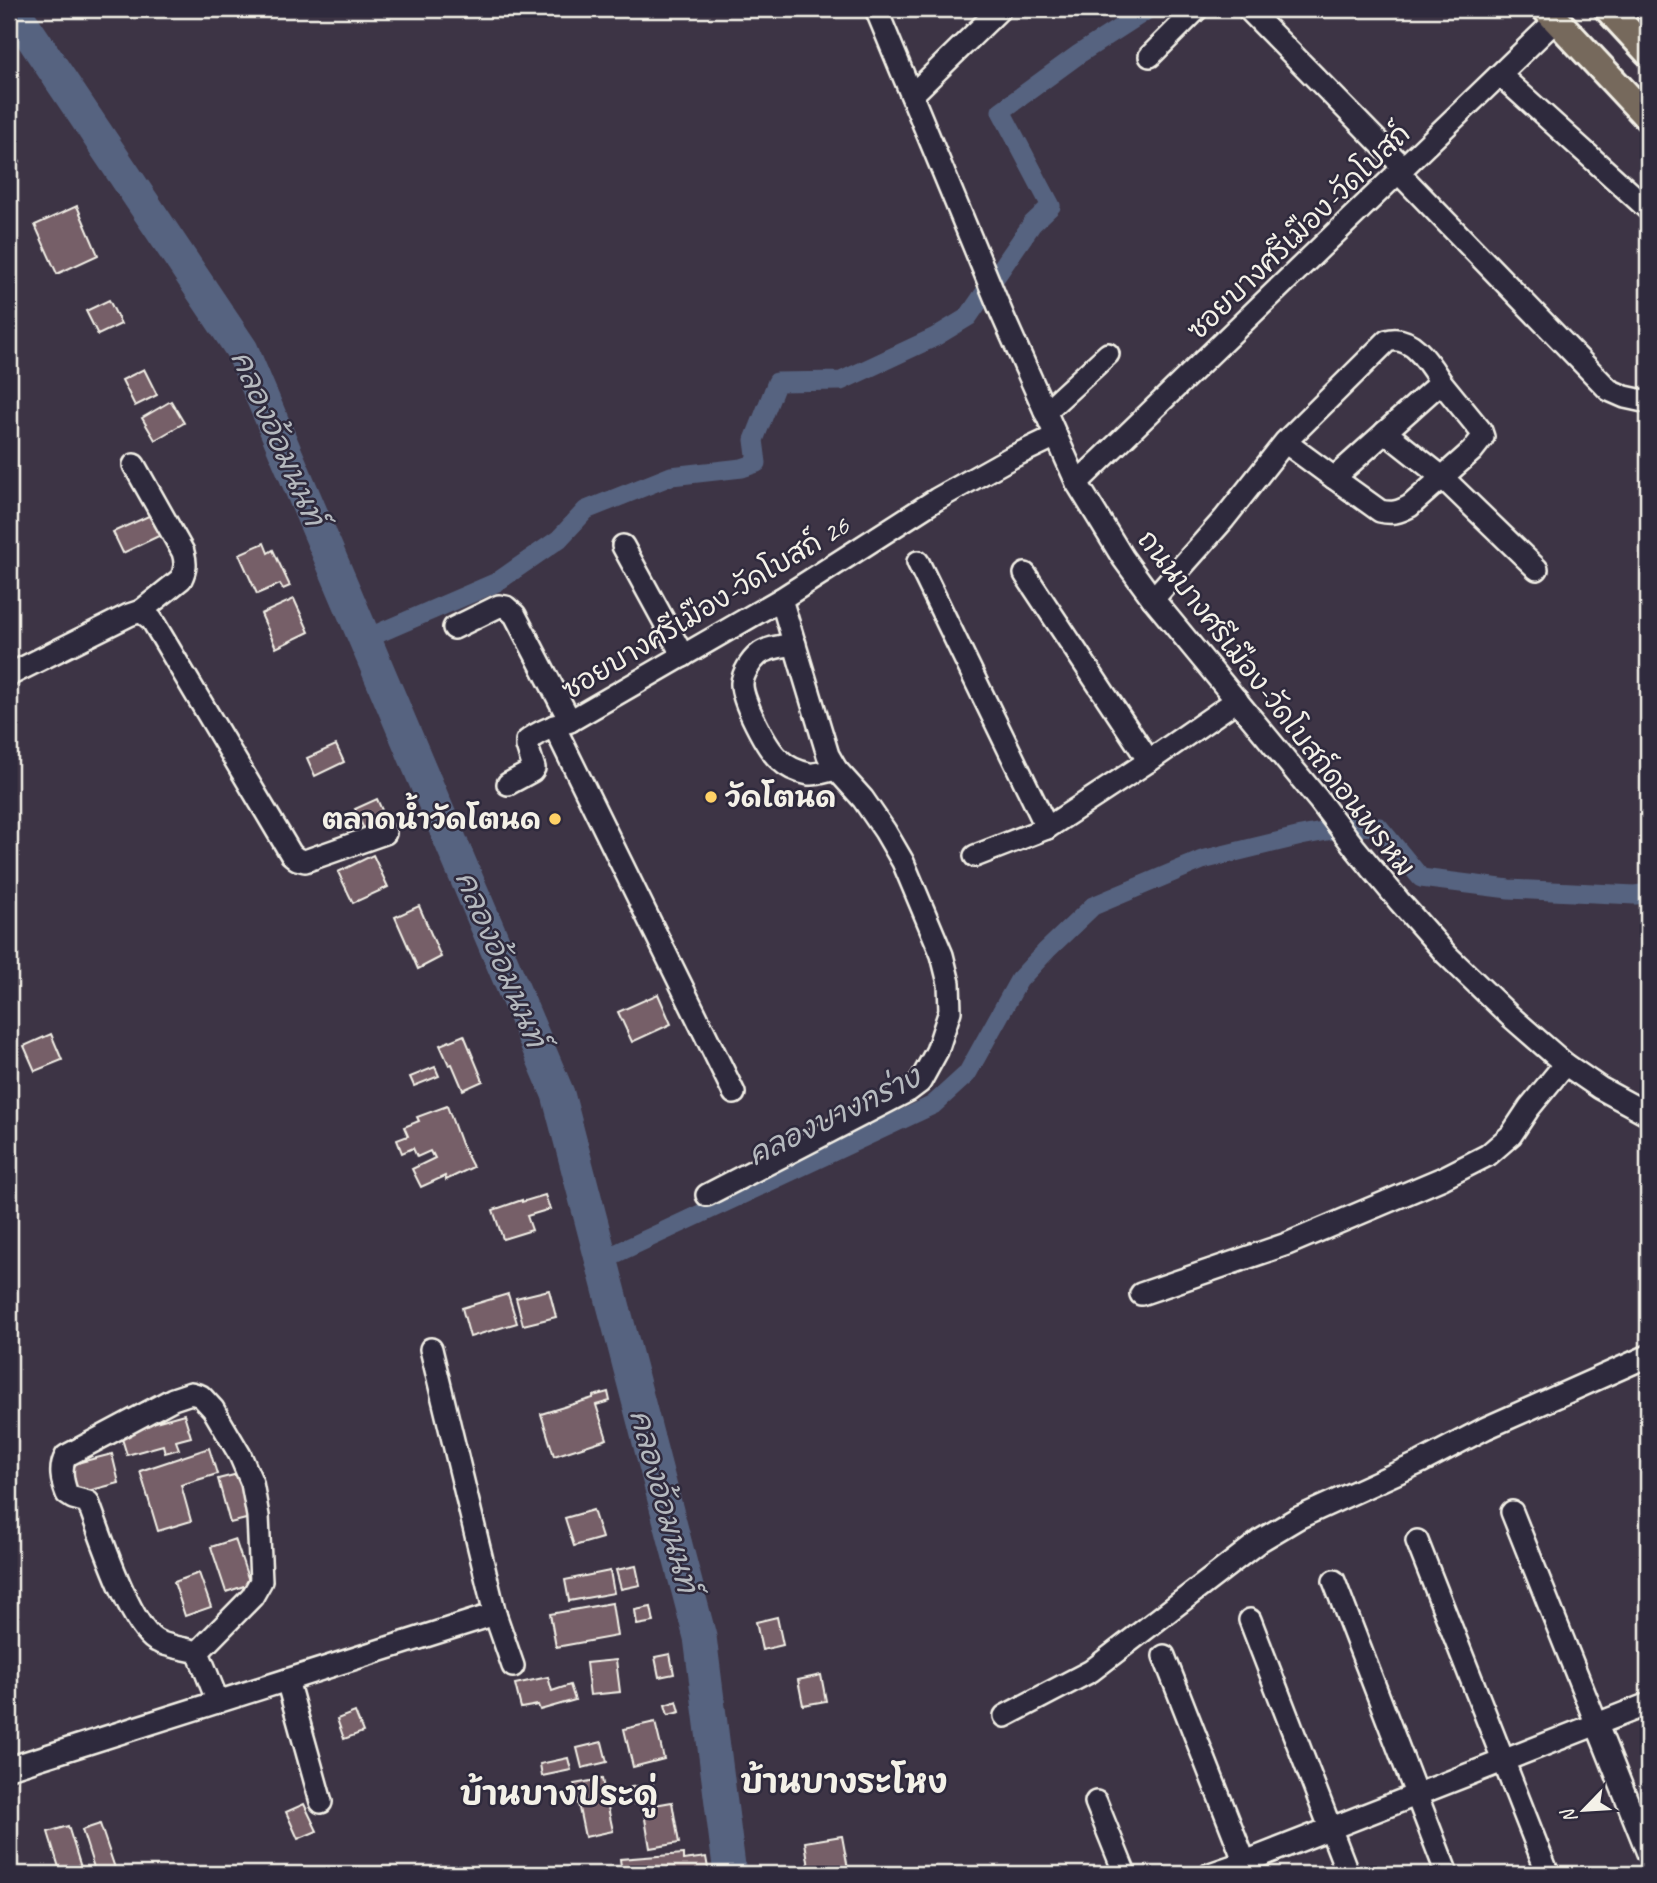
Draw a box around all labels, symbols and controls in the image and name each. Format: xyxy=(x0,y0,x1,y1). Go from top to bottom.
street label: ซอยบางศรีเมือง-วัดโบสถ์ xyxy=(1178,114,1417,347)
water label: คลองอ้อมนนท์ xyxy=(222,344,337,537)
street label: ซอยบางศรีเมือง-วัดโบสถ์ 26 xyxy=(554,505,856,707)
street label: ถนนบางศรีเมือง-วัดโบสถ์ดอนพรหม xyxy=(1130,522,1425,884)
place label: วัดโตนด xyxy=(725,779,836,815)
marker: วัดโตนด xyxy=(703,789,719,805)
place label: ตลาดน้ำวัดโตนด xyxy=(322,792,541,837)
marker: ตลาดน้ำวัดโตนด xyxy=(547,811,563,827)
water label: คลองอ้อมนนท์ xyxy=(447,865,559,1059)
water label: คลองบางกร่าง xyxy=(742,1057,929,1174)
water label: คลองอ้อมนนท์ xyxy=(621,1405,709,1603)
district label: บ้านบางระโหง xyxy=(740,1760,948,1803)
district label: บ้านบางประดู่ xyxy=(460,1772,658,1818)
north arrow xyxy=(1548,1774,1618,1844)
text: N xyxy=(1555,1803,1583,1827)

